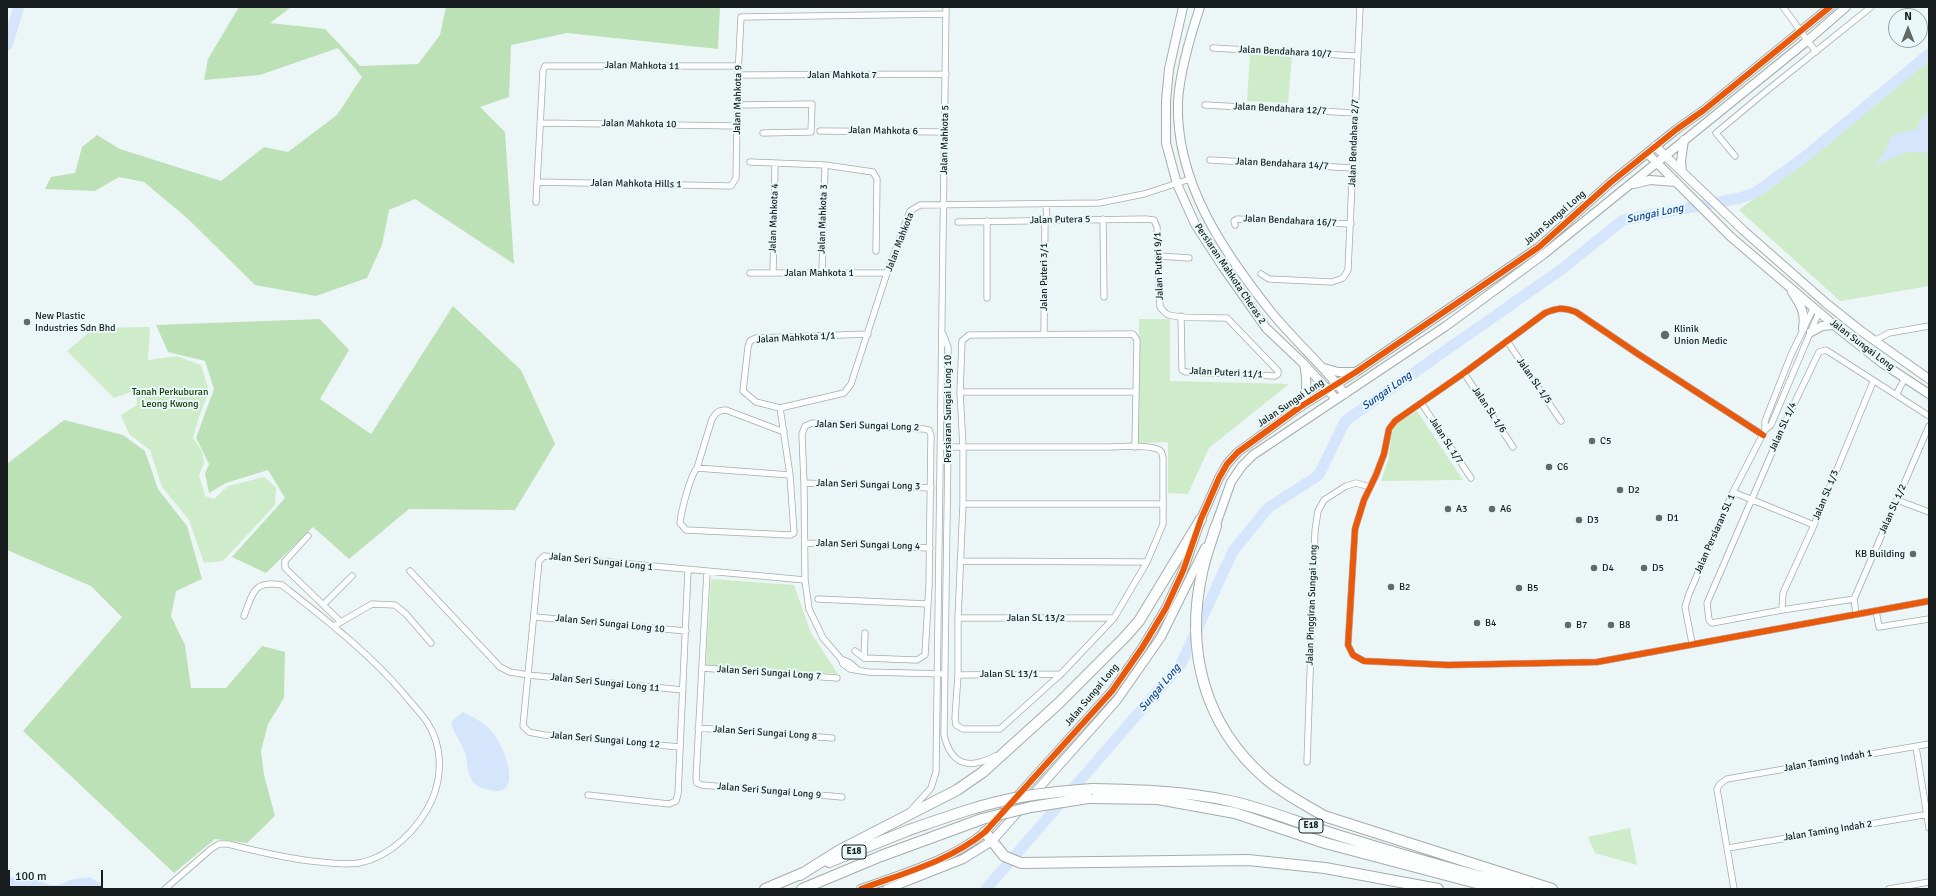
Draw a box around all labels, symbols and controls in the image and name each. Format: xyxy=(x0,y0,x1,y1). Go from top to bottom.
north arrow xyxy=(1888,8,1928,48)
text: N xyxy=(1904,10,1912,23)
street label: Jalan Bendahara 10/7 xyxy=(1238,44,1332,60)
street label: Jalan Mahkota 11 xyxy=(604,59,680,73)
street label: Jalan Mahkota 9 xyxy=(731,65,745,135)
street label: Jalan Mahkota 7 xyxy=(807,69,877,81)
street label: Jalan Bendahara 2/7 xyxy=(1346,99,1362,187)
street label: Jalan Bendahara 12/7 xyxy=(1233,101,1327,117)
street label: Jalan Mahkota 5 xyxy=(938,105,952,175)
street label: Jalan Mahkota 10 xyxy=(601,117,677,131)
street label: Jalan Mahkota 6 xyxy=(848,124,918,138)
street label: Jalan Bendahara 14/7 xyxy=(1235,156,1329,172)
street label: Jalan Mahkota Hills 1 xyxy=(590,177,682,191)
street label: Jalan Mahkota 4 xyxy=(767,183,781,253)
street label: Jalan Mahkota 3 xyxy=(816,184,830,254)
street label: Jalan Sungai Long xyxy=(1522,188,1588,248)
water label: Sungai Long xyxy=(1625,202,1685,226)
street label: Jalan Mahkota xyxy=(883,211,917,273)
street label: Jalan Putera 5 xyxy=(1030,213,1090,227)
street label: Jalan Bendahara 16/7 xyxy=(1243,213,1337,229)
street label: Persiaran Mahkota Cheras 2 xyxy=(1192,221,1268,327)
street label: Jalan Puteri 9/1 xyxy=(1152,232,1166,300)
street label: Jalan Puteri 3/1 xyxy=(1038,243,1050,311)
street label: Jalan Mahkota 1 xyxy=(784,267,854,279)
place label: New Plastic Industries Sdn Bhd xyxy=(35,310,115,334)
marker: New Plastic Industries Sdn Bhd xyxy=(22,317,32,327)
street label: Jalan Sungai Long xyxy=(1827,317,1897,373)
place label: Klinik Union Medic xyxy=(1674,323,1727,346)
marker: Klinik Union Medic xyxy=(1659,329,1671,341)
street label: Jalan Mahkota 1/1 xyxy=(756,330,836,346)
street label: Persiaran Sungai Long 10 xyxy=(942,355,954,463)
street label: Jalan SL 1/5 xyxy=(1514,356,1554,406)
street label: Jalan Puteri 11/1 xyxy=(1189,365,1263,381)
water label: Sungai Long xyxy=(1359,369,1415,413)
street label: Jalan Sungai Long xyxy=(1255,376,1327,430)
street label: Jalan SL 1/6 xyxy=(1469,385,1509,435)
park label: Tanah Perkuburan Leong Kwong xyxy=(132,386,208,410)
street label: Jalan SL 1/4 xyxy=(1767,400,1799,454)
street label: Jalan SL 1/7 xyxy=(1427,416,1465,466)
street label: Jalan Seri Sungai Long 2 xyxy=(815,418,919,434)
place label: C5 xyxy=(1600,435,1611,447)
marker: C5 xyxy=(1587,436,1597,446)
place label: C6 xyxy=(1557,461,1568,473)
marker: C6 xyxy=(1544,462,1554,472)
street label: Jalan SL 1/3 xyxy=(1811,468,1841,522)
street label: Jalan Seri Sungai Long 3 xyxy=(816,477,920,493)
street label: Jalan SL 1/2 xyxy=(1877,482,1909,536)
place label: D2 xyxy=(1628,484,1640,496)
marker: D2 xyxy=(1615,485,1625,495)
street label: Jalan Persiaran SL 1 xyxy=(1692,492,1738,576)
place label: A3 xyxy=(1456,503,1468,515)
place label: A6 xyxy=(1500,503,1512,515)
marker: A3 xyxy=(1443,504,1453,514)
marker: A6 xyxy=(1487,504,1497,514)
place label: D1 xyxy=(1667,512,1679,524)
marker: D1 xyxy=(1654,513,1664,523)
place label: D3 xyxy=(1587,514,1599,526)
marker: D3 xyxy=(1574,515,1584,525)
street label: Jalan Seri Sungai Long 4 xyxy=(816,537,920,553)
street label: Jalan Pinggiran Sungai Long xyxy=(1304,544,1320,666)
place label: KB Building xyxy=(1855,548,1905,560)
marker: KB Building xyxy=(1908,549,1918,559)
street label: Jalan Seri Sungai Long 1 xyxy=(548,551,654,573)
place label: D4 xyxy=(1602,562,1614,574)
place label: D5 xyxy=(1652,562,1664,574)
marker: D4 xyxy=(1589,563,1599,573)
marker: D5 xyxy=(1639,563,1649,573)
place label: B2 xyxy=(1399,581,1410,593)
marker: B2 xyxy=(1386,582,1396,592)
place label: B5 xyxy=(1527,582,1538,594)
marker: B5 xyxy=(1514,583,1524,593)
street label: Jalan Seri Sungai Long 10 xyxy=(555,612,665,636)
street label: Jalan SL 13/2 xyxy=(1007,612,1065,624)
place label: B4 xyxy=(1485,617,1496,629)
marker: B4 xyxy=(1472,618,1482,628)
place label: B7 xyxy=(1576,619,1587,631)
place label: B8 xyxy=(1619,619,1630,631)
marker: B7 xyxy=(1563,620,1573,630)
marker: B8 xyxy=(1606,620,1616,630)
street label: Jalan Sungai Long xyxy=(1062,661,1122,729)
water label: Sungai Long xyxy=(1136,662,1184,714)
street label: Jalan Seri Sungai Long 7 xyxy=(716,663,822,683)
street label: Jalan SL 13/1 xyxy=(980,668,1038,680)
street label: Jalan Seri Sungai Long 11 xyxy=(550,671,660,695)
street label: Jalan Seri Sungai Long 8 xyxy=(712,723,818,743)
street label: Jalan Seri Sungai Long 12 xyxy=(550,729,660,751)
street label: Jalan Taming Indah 1 xyxy=(1783,747,1873,775)
street label: Jalan Seri Sungai Long 9 xyxy=(716,780,822,802)
street label: Jalan Taming Indah 2 xyxy=(1783,818,1873,844)
road number: E18 xyxy=(1299,819,1323,833)
road number: E18 xyxy=(842,845,866,859)
scale bar xyxy=(10,862,105,888)
text: 100 m xyxy=(15,869,47,884)

